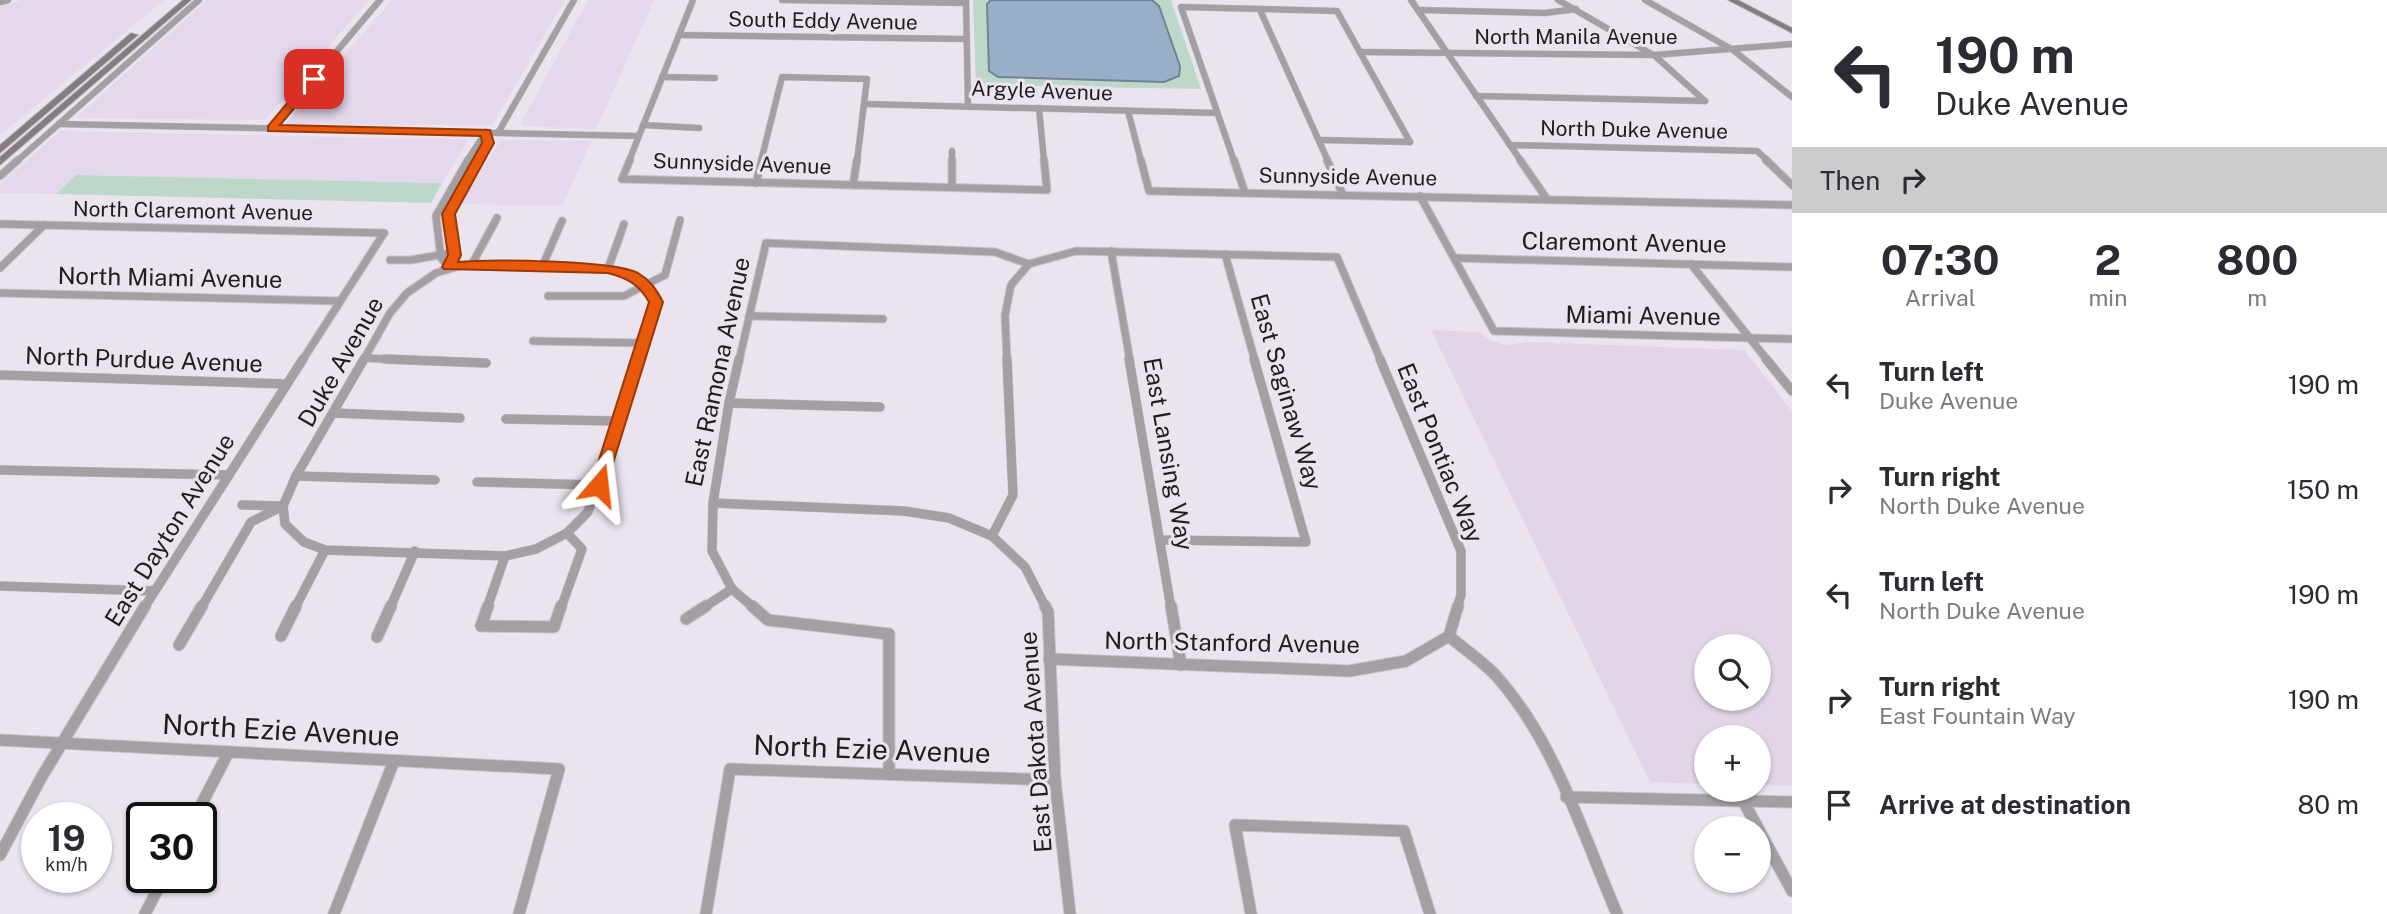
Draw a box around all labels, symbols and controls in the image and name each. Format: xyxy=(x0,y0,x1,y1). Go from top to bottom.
street label: South Eddy Avenue xyxy=(728,6,918,35)
street label: North Manila Avenue xyxy=(1474,24,1678,49)
text: 190 m xyxy=(1935,26,2075,84)
icon: left xyxy=(1820,28,1911,119)
pin xyxy=(284,49,344,109)
icon: arrive xyxy=(295,60,333,98)
street label: Argyle Avenue xyxy=(971,76,1113,105)
text: Duke Avenue xyxy=(1935,85,2129,122)
street label: North Duke Avenue xyxy=(1540,115,1728,144)
street label: Sunnyside Avenue xyxy=(652,148,832,179)
icon: right xyxy=(1894,161,1932,199)
street label: Sunnyside Avenue xyxy=(1258,162,1438,191)
text: Then xyxy=(1820,165,1880,196)
street label: North Claremont Avenue xyxy=(73,196,313,225)
street label: Claremont Avenue xyxy=(1521,226,1727,258)
text: 07:30 xyxy=(1881,235,2000,284)
text: 2 xyxy=(2095,235,2121,284)
text: 800 xyxy=(2216,235,2298,284)
street label: East Ramona Avenue xyxy=(679,254,755,489)
street label: North Miami Avenue xyxy=(57,261,283,293)
text: Arrival xyxy=(1905,284,1976,311)
text: min xyxy=(2088,284,2127,311)
text: m xyxy=(2247,284,2267,311)
street label: East Saginaw Way xyxy=(1245,290,1328,493)
street label: Duke Avenue xyxy=(292,292,389,431)
street label: Miami Avenue xyxy=(1565,300,1721,330)
street label: North Purdue Avenue xyxy=(25,341,263,377)
street label: East Lansing Way xyxy=(1138,355,1200,553)
text: Turn left xyxy=(1879,356,1984,387)
street label: East Pontiac Way xyxy=(1392,359,1490,547)
icon: left xyxy=(1820,366,1858,404)
text: 190 m xyxy=(2288,369,2359,400)
text: Duke Avenue xyxy=(1879,387,2018,414)
street label: East Dayton Avenue xyxy=(98,428,240,631)
position arrow xyxy=(562,448,636,522)
text: Turn right xyxy=(1879,461,2001,492)
icon: right xyxy=(1820,471,1858,509)
text: 150 m xyxy=(2287,474,2359,505)
text: North Duke Avenue xyxy=(1879,492,2085,519)
text: Turn left xyxy=(1879,566,1984,597)
icon: left xyxy=(1820,576,1858,614)
text: 190 m xyxy=(2288,579,2359,610)
text: North Duke Avenue xyxy=(1879,597,2085,624)
street label: North Stanford Avenue xyxy=(1104,626,1360,658)
street label: East Dakota Avenue xyxy=(1013,631,1057,854)
map controls xyxy=(1694,634,1771,893)
button: search xyxy=(1694,634,1771,711)
text: Turn right xyxy=(1879,671,2001,702)
icon: right xyxy=(1820,681,1858,719)
text: 190 m xyxy=(2288,684,2359,715)
text: East Fountain Way xyxy=(1879,702,2076,729)
street label: North Ezie Avenue xyxy=(162,707,401,752)
button: + xyxy=(1694,725,1771,802)
street label: North Ezie Avenue xyxy=(753,728,991,769)
icon: arrive xyxy=(1820,786,1858,824)
text: Arrive at destination xyxy=(1879,789,2131,820)
text: 80 m xyxy=(2298,789,2359,820)
speed limit sign: 30 xyxy=(126,802,217,893)
button: − xyxy=(1694,816,1771,893)
text: 19 xyxy=(47,818,86,859)
text: km/h xyxy=(45,854,88,875)

